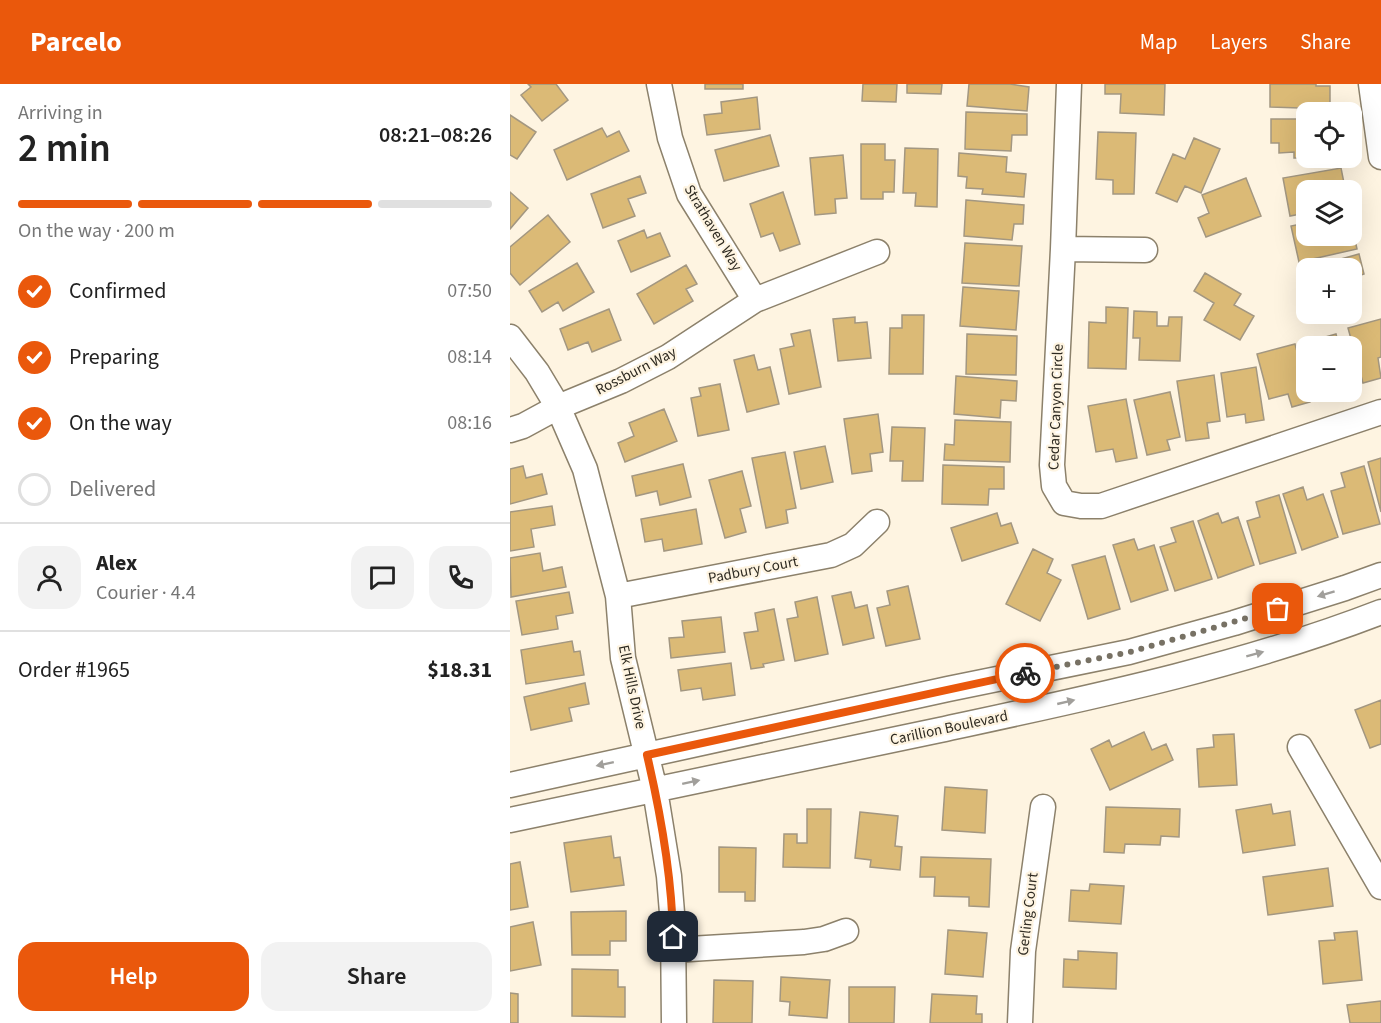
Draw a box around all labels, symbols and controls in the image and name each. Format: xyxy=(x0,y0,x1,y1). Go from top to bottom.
text: Parcelo xyxy=(30,22,122,62)
text: Map xyxy=(1140,27,1177,57)
text: Layers xyxy=(1210,27,1267,57)
text: Share xyxy=(1300,27,1351,57)
text: Arriving in xyxy=(18,99,103,127)
map controls xyxy=(1296,102,1362,402)
button: locate xyxy=(1296,102,1362,168)
text: 08:21–08:26 xyxy=(379,119,492,151)
text: 2 min xyxy=(18,121,111,177)
button: layers xyxy=(1296,180,1362,246)
street label: Strathaven Way xyxy=(679,181,747,275)
text: On the way · 200 m xyxy=(18,217,175,245)
button: + xyxy=(1296,258,1362,324)
icon: check xyxy=(18,275,51,308)
text: Confirmed xyxy=(69,275,166,307)
text: 07:50 xyxy=(447,277,492,305)
button: − xyxy=(1296,336,1362,402)
icon: check xyxy=(18,341,51,374)
text: Preparing xyxy=(69,341,159,373)
street label: Rossburn Way xyxy=(592,342,680,400)
text: 08:14 xyxy=(447,343,492,371)
street label: Cedar Canyon Circle xyxy=(1043,344,1069,470)
icon: check xyxy=(18,407,51,440)
text: On the way xyxy=(69,407,172,439)
text: 08:16 xyxy=(447,409,492,437)
text: Delivered xyxy=(69,473,156,505)
button: person xyxy=(18,546,81,609)
button: chat xyxy=(351,546,414,609)
button: phone xyxy=(429,546,492,609)
text: Alex xyxy=(96,547,137,579)
street label: Padbury Court xyxy=(706,551,800,589)
text: Courier · 4.4 xyxy=(96,579,196,607)
pin xyxy=(1252,583,1303,634)
one-way arrow xyxy=(1317,590,1335,599)
icon: bag xyxy=(1261,592,1294,625)
street label: Elk Hills Drive xyxy=(613,643,651,731)
courier xyxy=(995,643,1055,703)
one-way arrow xyxy=(1246,648,1264,658)
text: Order #1965 xyxy=(18,654,130,686)
text: $18.31 xyxy=(427,654,492,686)
icon: bike xyxy=(1009,657,1042,690)
one-way arrow xyxy=(1057,697,1076,706)
street label: Carillion Boulevard xyxy=(888,705,1010,751)
one-way arrow xyxy=(596,760,614,770)
one-way arrow xyxy=(681,777,700,786)
street label: Gerling Court xyxy=(1013,871,1043,957)
pin xyxy=(647,911,698,962)
icon: home xyxy=(656,920,689,953)
button: Help xyxy=(18,942,249,1011)
button: Share xyxy=(261,942,492,1011)

